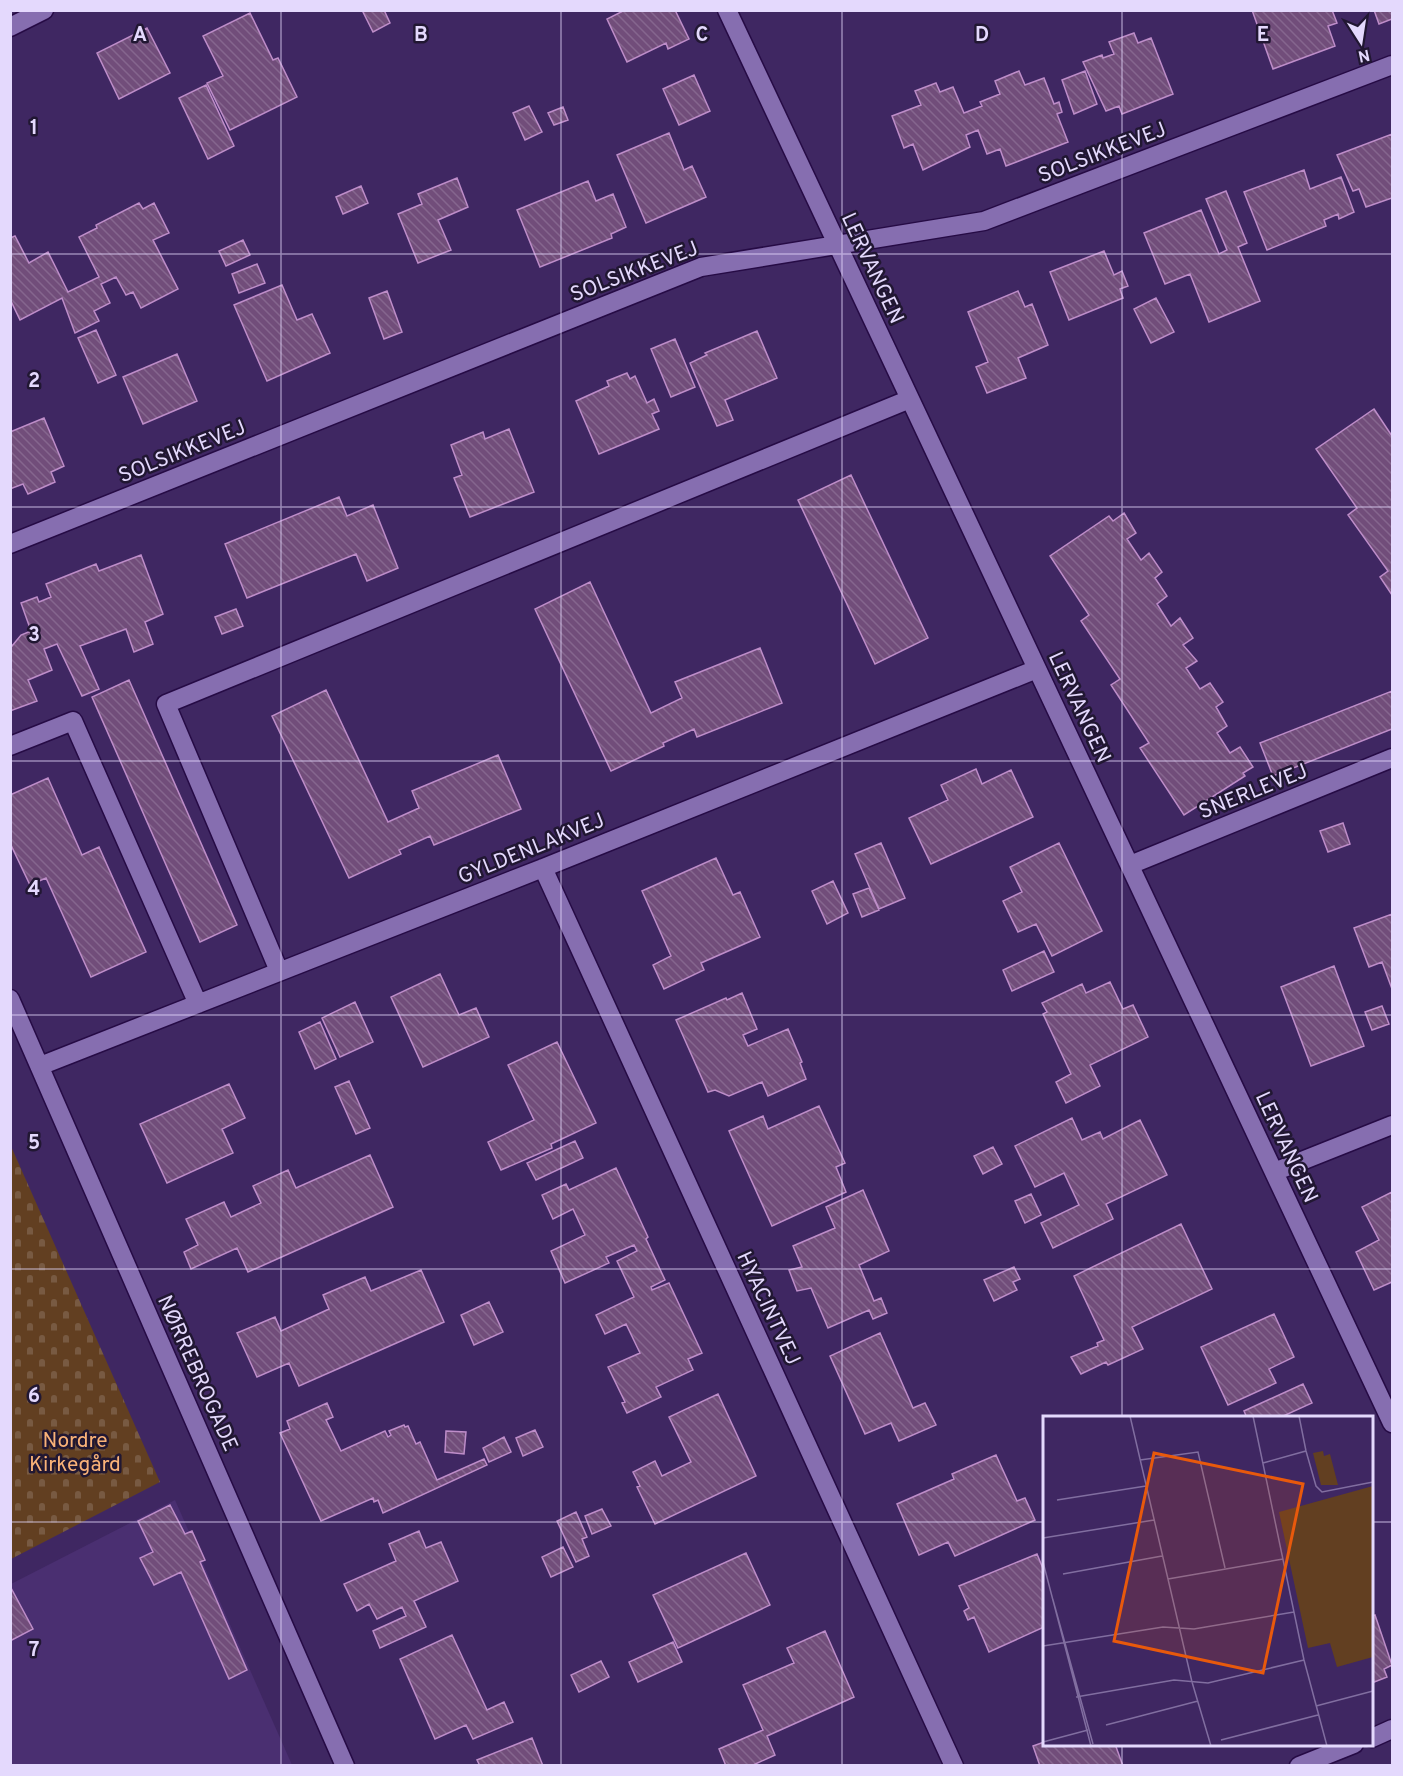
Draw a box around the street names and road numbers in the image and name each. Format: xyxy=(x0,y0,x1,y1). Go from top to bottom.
street label: SOLSIKKEVEJ xyxy=(1035,117,1170,190)
street label: LERVANGEN xyxy=(834,209,909,329)
street label: SOLSIKKEVEJ xyxy=(567,236,702,309)
street label: SOLSIKKEVEJ xyxy=(115,415,250,490)
street label: LERVANGEN xyxy=(1041,648,1116,768)
street label: SNERLEVEJ xyxy=(1195,758,1312,826)
street label: GYLDENLAKVEJ xyxy=(454,808,609,891)
street label: LERVANGEN xyxy=(1248,1088,1323,1208)
street label: HYACINTVEJ xyxy=(730,1247,806,1370)
street label: NØRREBROGADE xyxy=(150,1291,243,1456)

